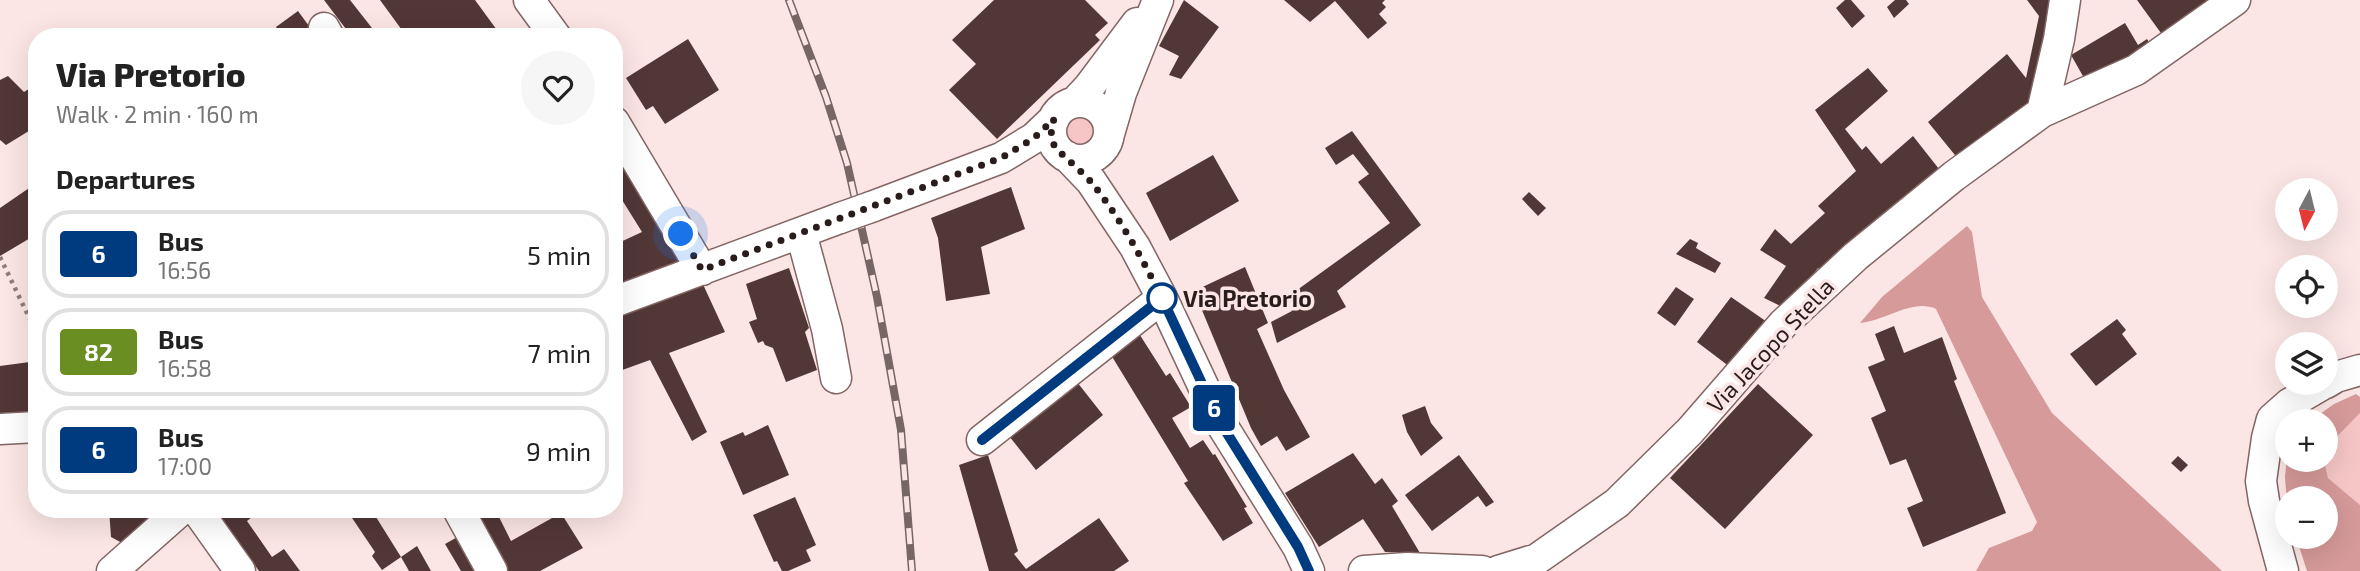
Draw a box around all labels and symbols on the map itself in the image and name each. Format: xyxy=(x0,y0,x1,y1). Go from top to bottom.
north arrow xyxy=(2275,178,2338,242)
your location xyxy=(663,216,698,251)
street label: Via Jacopo Stella xyxy=(1701,272,1839,418)
marker: Via Pretorio xyxy=(1147,283,1177,313)
place label: Via Pretorio xyxy=(1183,284,1312,312)
line badge: 6 xyxy=(1191,385,1237,431)

